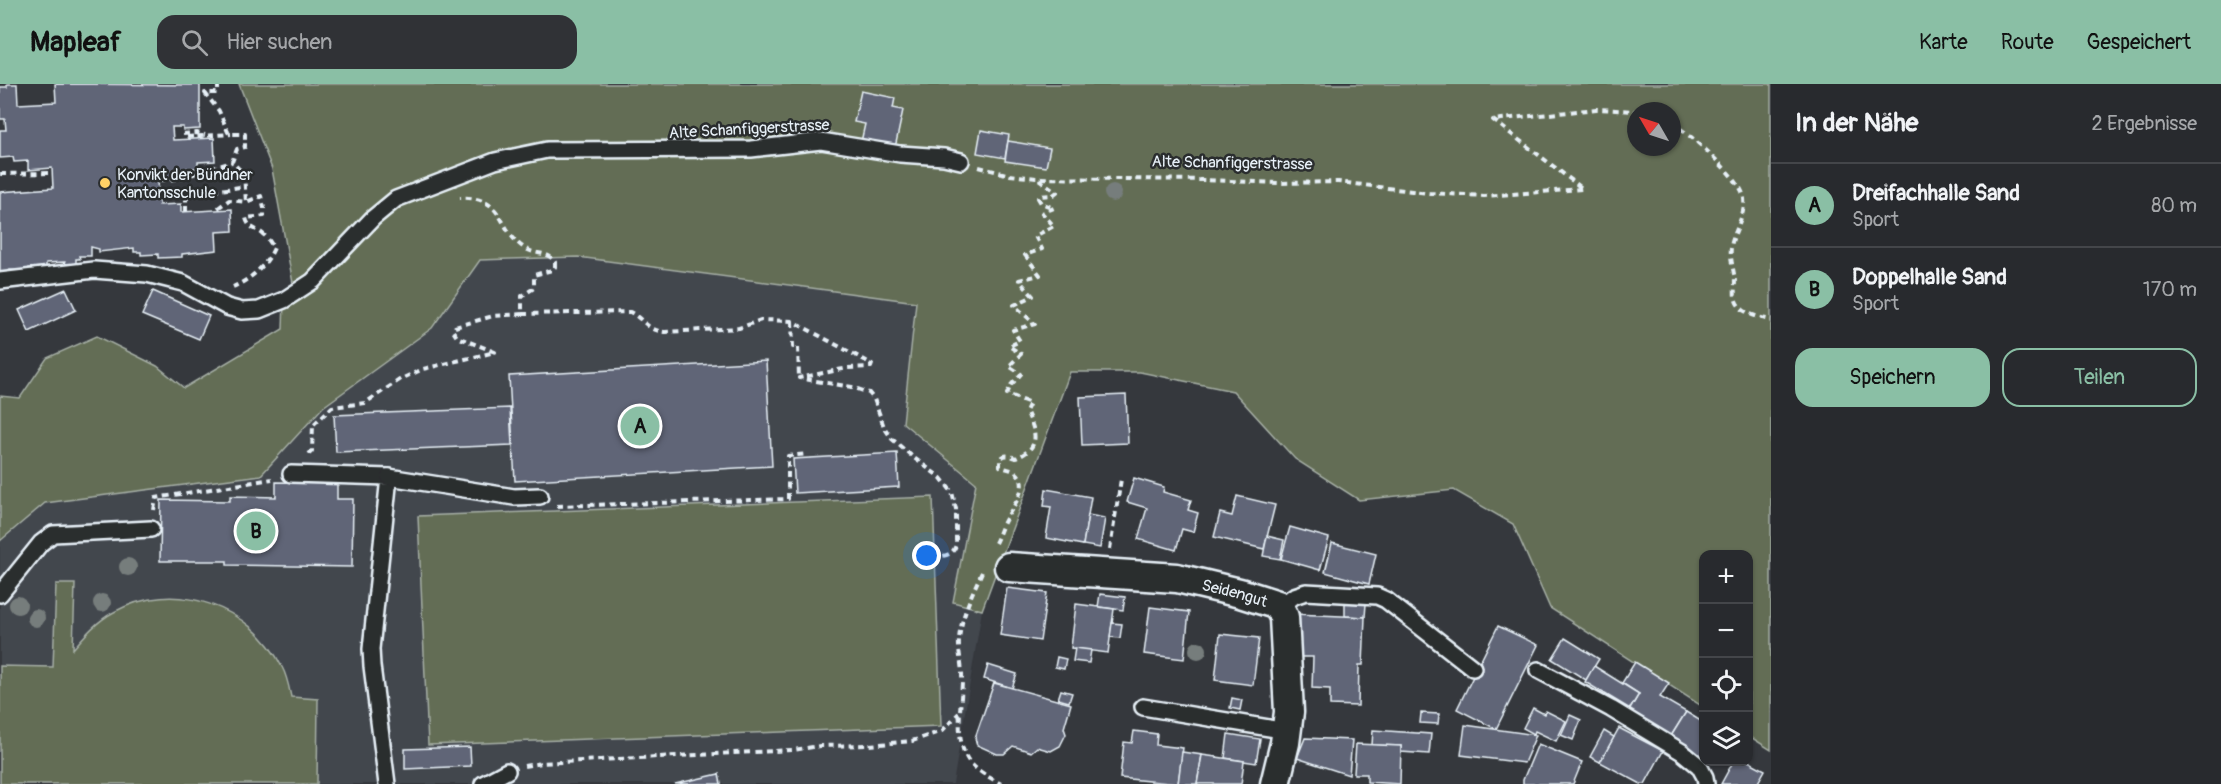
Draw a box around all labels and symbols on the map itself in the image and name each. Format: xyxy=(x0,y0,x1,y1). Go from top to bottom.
north arrow xyxy=(1627,102,1681,156)
street label: Alte Schanfiggerstrasse xyxy=(668,115,830,143)
street label: Alte Schanfiggerstrasse xyxy=(1151,152,1313,174)
place label: Konvikt der Bündner Kantonsschule xyxy=(117,165,253,203)
marker: Konvikt der Bündner Kantonsschule xyxy=(98,176,112,190)
pin: A xyxy=(620,404,660,448)
pin: B xyxy=(236,508,276,554)
your location xyxy=(912,541,941,570)
street label: Seidengut xyxy=(1200,575,1270,612)

